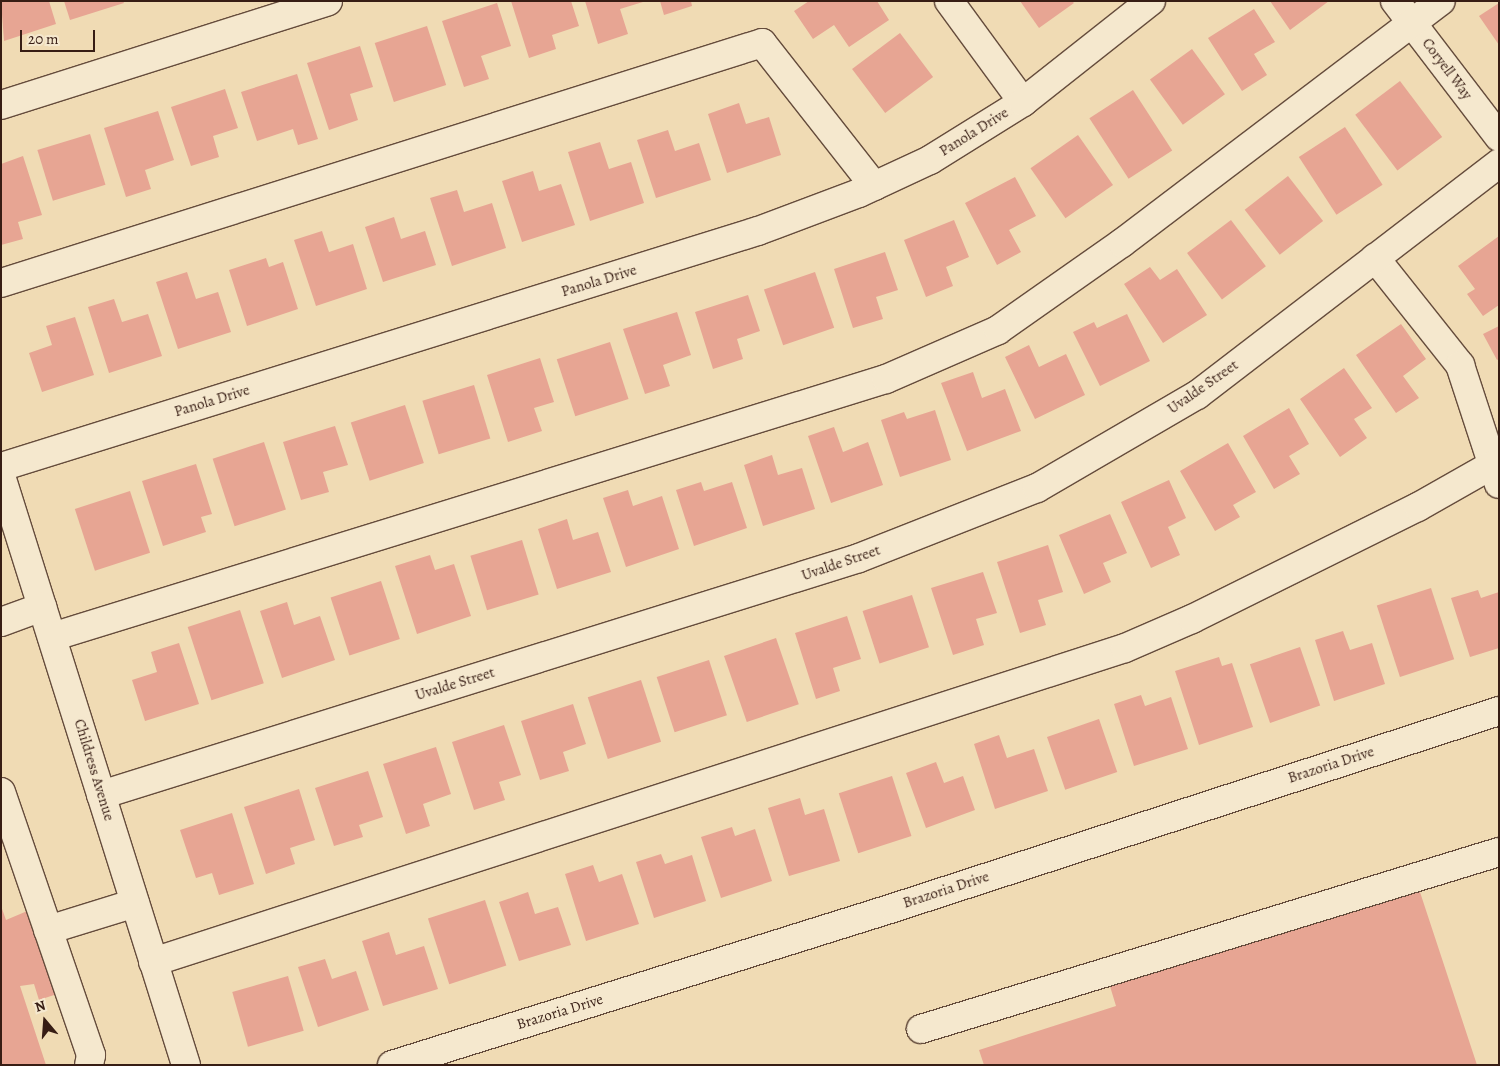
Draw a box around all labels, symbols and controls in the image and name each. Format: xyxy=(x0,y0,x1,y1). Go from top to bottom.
scale bar xyxy=(22,20,98,52)
text: 20 m xyxy=(28,29,59,49)
street label: Coryell Way xyxy=(1418,35,1476,103)
street label: Panola Drive xyxy=(936,104,1012,160)
street label: Panola Drive xyxy=(559,261,639,301)
street label: Uvalde Street xyxy=(1164,356,1242,418)
street label: Panola Drive xyxy=(172,381,252,421)
street label: Uvalde Street xyxy=(799,541,883,585)
street label: Uvalde Street xyxy=(413,663,497,705)
street label: Childress Avenue xyxy=(70,717,118,823)
street label: Brazoria Drive xyxy=(1286,743,1376,787)
street label: Brazoria Drive xyxy=(901,868,991,912)
street label: Brazoria Drive xyxy=(515,990,605,1034)
north arrow xyxy=(20,996,70,1046)
text: N xyxy=(32,996,48,1017)

